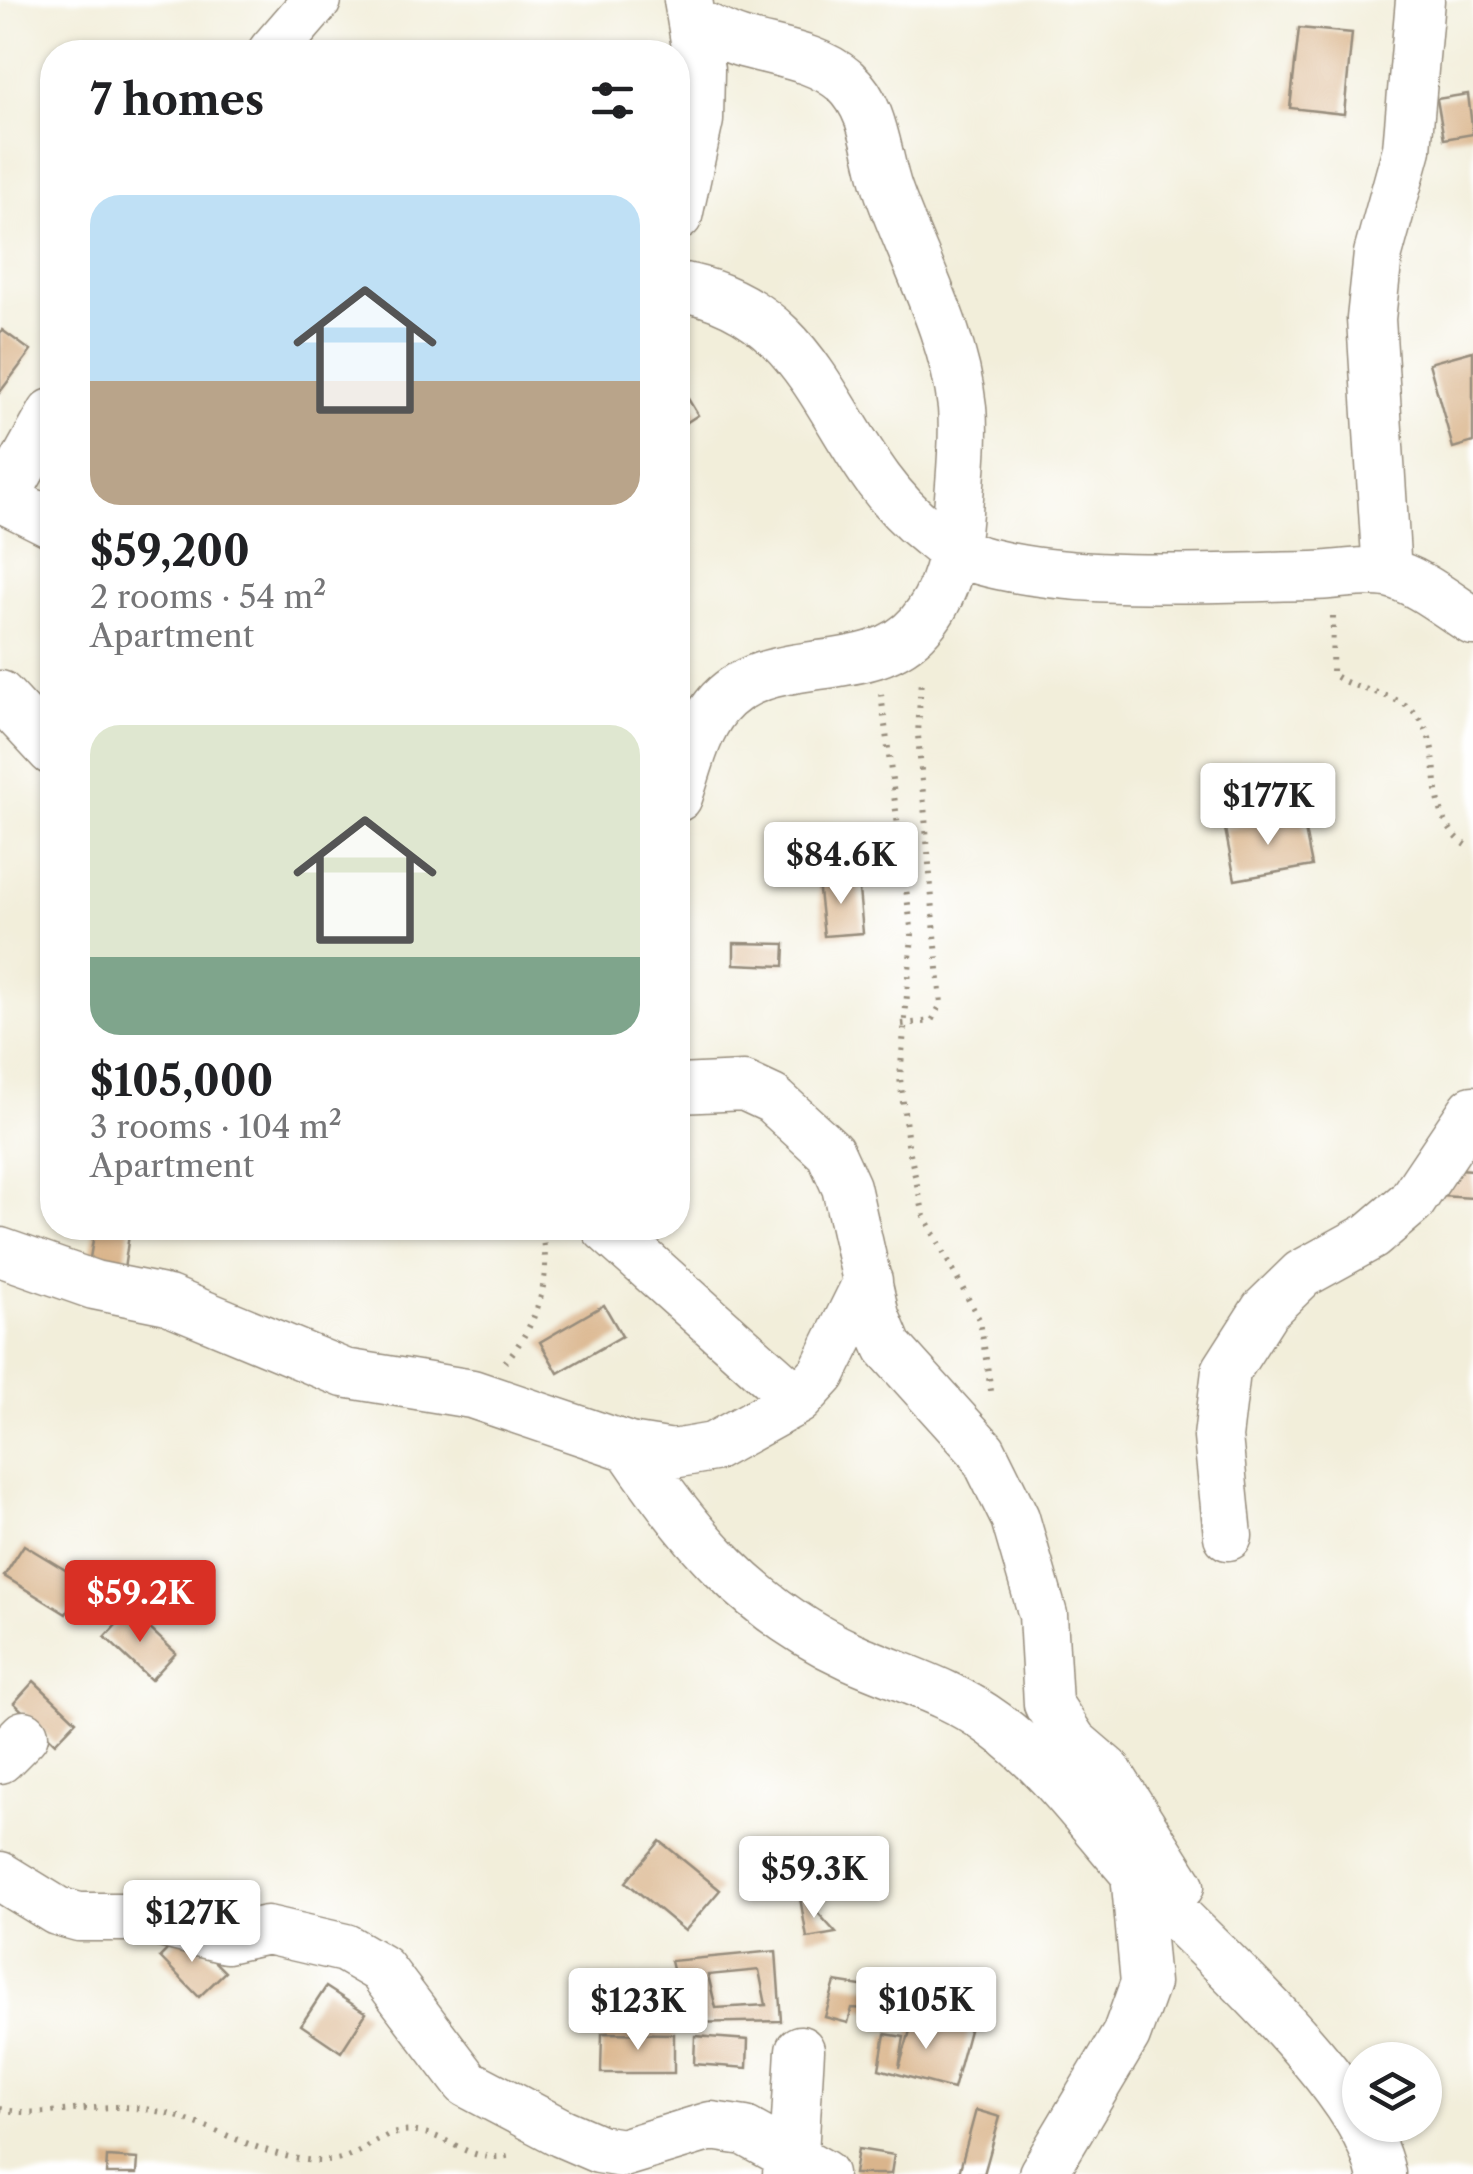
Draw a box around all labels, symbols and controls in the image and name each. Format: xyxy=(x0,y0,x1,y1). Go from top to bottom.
icon: filters xyxy=(585,73,640,128)
text: 7 homes xyxy=(90,74,264,126)
icon: home xyxy=(275,260,455,440)
text: $59,200 xyxy=(90,525,250,577)
text: 2 rooms · 54 m² xyxy=(90,577,326,616)
text: Apartment xyxy=(90,616,254,655)
pin: $177K xyxy=(1198,763,1338,848)
text: $177K xyxy=(1222,776,1314,815)
icon: home xyxy=(275,790,455,970)
pin: $84.6K xyxy=(760,822,922,907)
text: $84.6K xyxy=(786,835,896,874)
text: $105,000 xyxy=(90,1055,273,1107)
text: 3 rooms · 104 m² xyxy=(90,1107,342,1146)
text: Apartment xyxy=(90,1146,254,1185)
pin: $59.2K xyxy=(59,1560,221,1645)
text: $59.2K xyxy=(87,1573,193,1612)
pin: $59.3K xyxy=(733,1836,895,1921)
text: $59.3K xyxy=(761,1849,867,1888)
pin: $127K xyxy=(122,1880,262,1965)
text: $127K xyxy=(145,1893,239,1932)
pin: $105K xyxy=(856,1967,996,2052)
pin: $123K xyxy=(568,1968,708,2053)
text: $105K xyxy=(878,1980,974,2019)
text: $123K xyxy=(591,1981,685,2020)
map controls xyxy=(1342,2042,1442,2142)
button: layers xyxy=(1342,2042,1442,2142)

